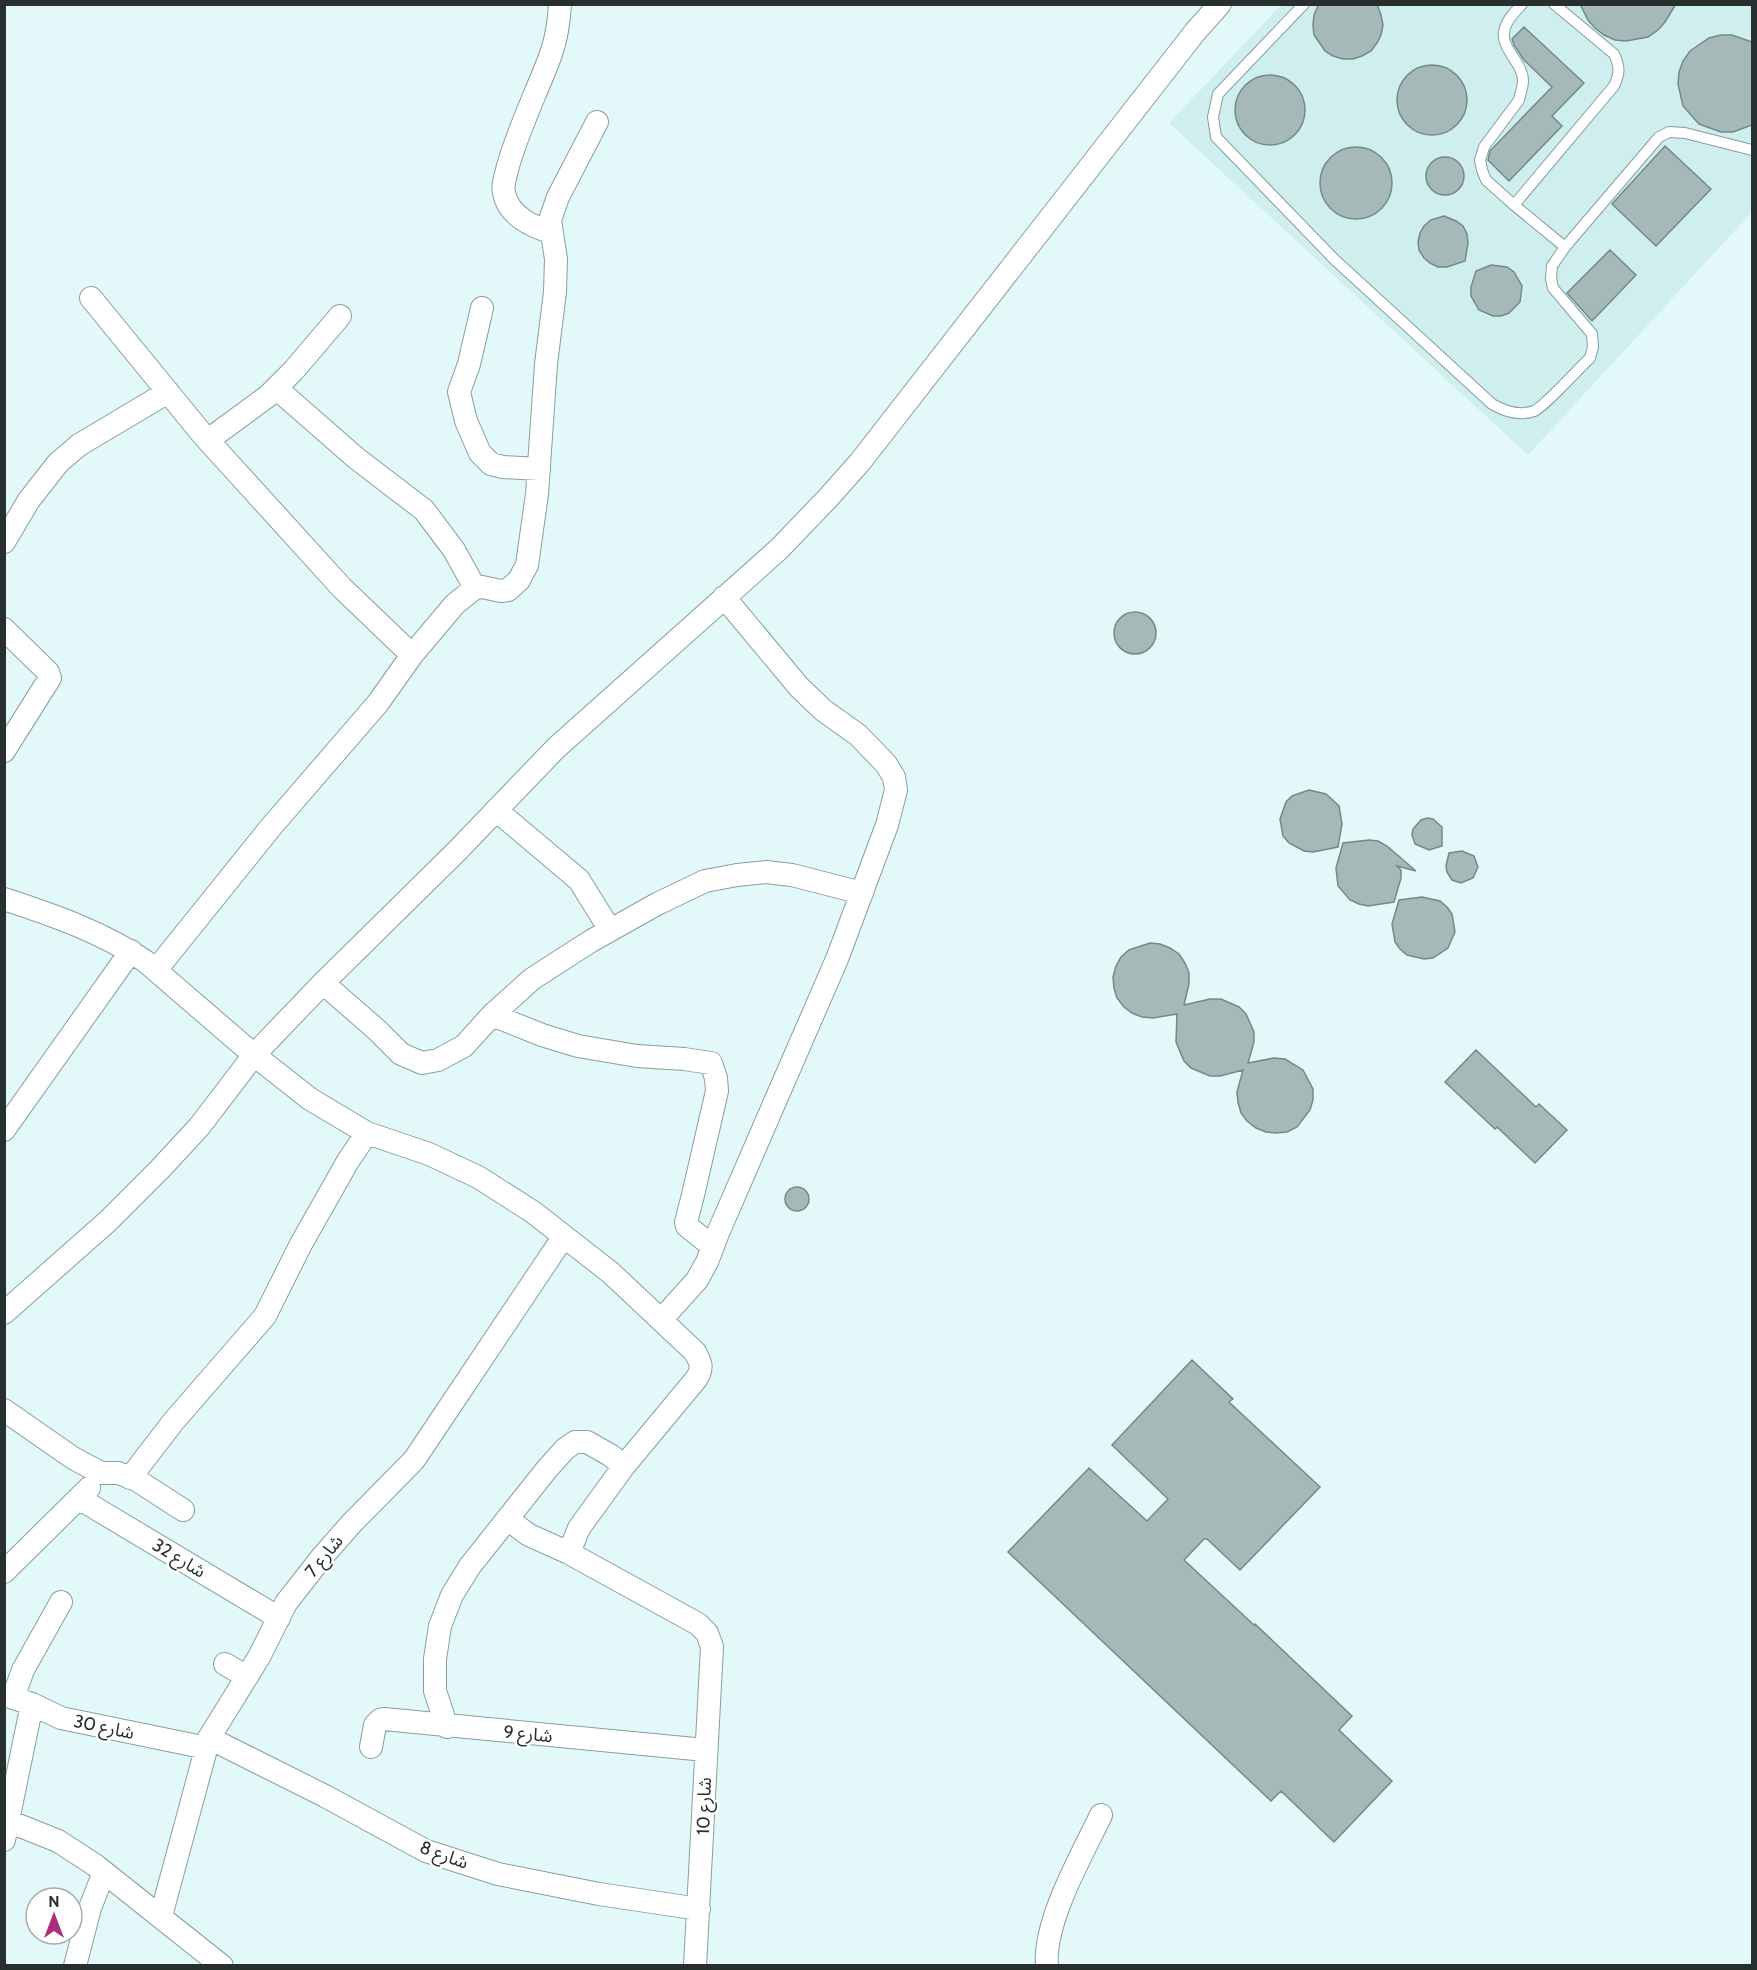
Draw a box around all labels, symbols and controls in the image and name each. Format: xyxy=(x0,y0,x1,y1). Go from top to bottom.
street label: شارع 7 xyxy=(300,1530,350,1584)
street label: شارع 32 xyxy=(147,1534,210,1585)
street label: شارع 30 xyxy=(71,1710,136,1747)
street label: شارع 9 xyxy=(502,1721,554,1750)
street label: شارع 10 xyxy=(692,1777,719,1835)
street label: شارع 8 xyxy=(416,1836,471,1877)
north arrow xyxy=(24,1886,84,1946)
text: N xyxy=(48,1892,60,1911)

